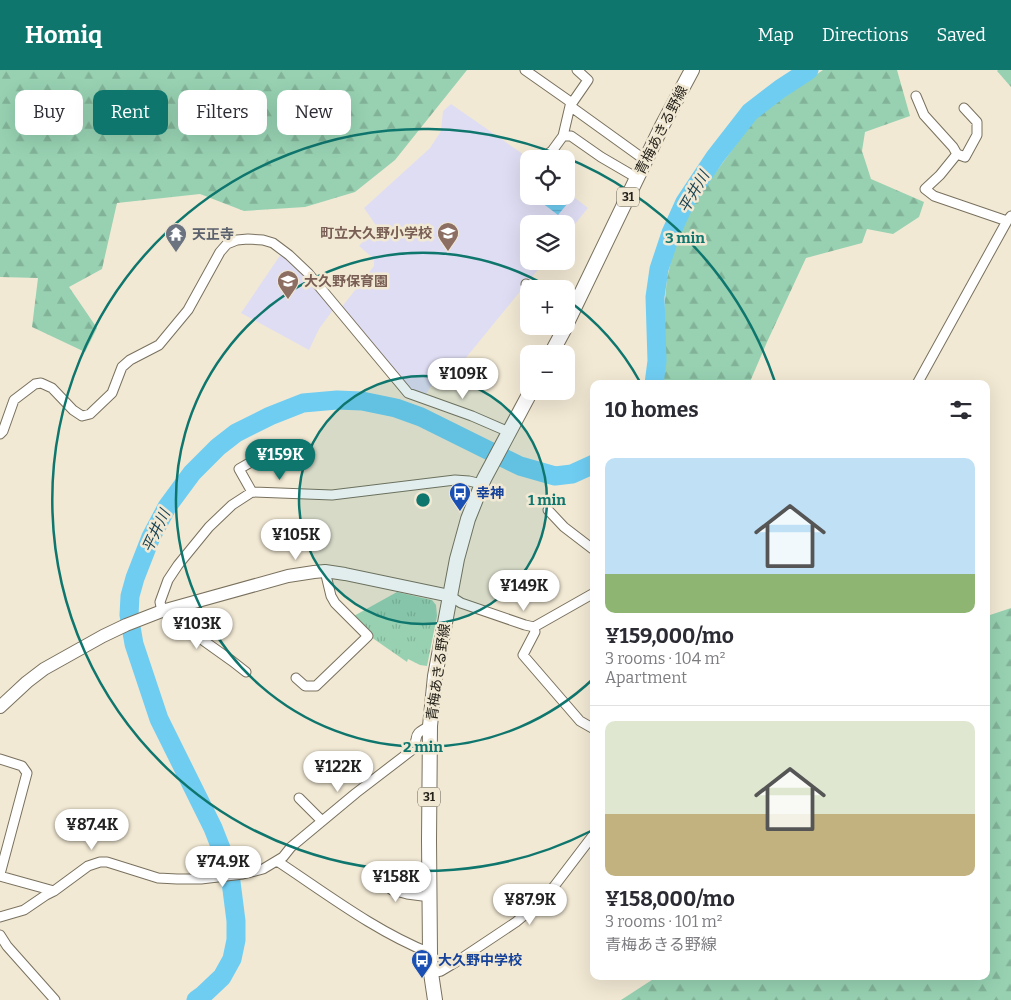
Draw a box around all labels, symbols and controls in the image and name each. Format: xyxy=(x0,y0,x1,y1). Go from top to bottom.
text: Homiq xyxy=(25,21,102,49)
text: Map xyxy=(758,24,794,46)
text: Directions xyxy=(822,24,909,46)
text: Saved xyxy=(937,24,986,46)
street label: 青梅あきる野線 xyxy=(632,83,691,178)
chip: Buy xyxy=(15,90,83,135)
chip: Rent xyxy=(93,90,168,135)
chip: Filters xyxy=(178,90,267,135)
chip: New xyxy=(277,90,351,135)
map controls xyxy=(520,150,575,400)
button: locate xyxy=(520,150,575,205)
water label: 平井川 xyxy=(675,166,714,216)
road number: 31 xyxy=(617,188,639,206)
button: layers xyxy=(520,215,575,270)
school or university icon: 町立大久野小学校 xyxy=(436,221,460,252)
temple icon: 天正寺 xyxy=(164,222,188,253)
place label: 町立大久野小学校 xyxy=(320,225,432,242)
place label: 天正寺 xyxy=(192,226,234,243)
text: 3 min xyxy=(665,229,705,247)
school or university icon: 大久野保育園 xyxy=(276,269,300,300)
place label: 大久野保育園 xyxy=(304,273,388,290)
button: + xyxy=(520,280,575,335)
button: − xyxy=(520,345,575,400)
pin: ¥109K xyxy=(428,358,498,400)
text: ¥109K xyxy=(438,364,488,383)
icon: filters xyxy=(947,396,975,424)
text: 10 homes xyxy=(605,397,699,423)
pin: ¥159K xyxy=(245,438,315,481)
text: ¥159K xyxy=(256,445,304,464)
bus stop icon: 幸神 xyxy=(448,481,472,512)
place label: 幸神 xyxy=(476,485,504,502)
centre of rings xyxy=(414,491,432,509)
text: 1 min xyxy=(528,491,566,509)
icon: home xyxy=(745,491,835,581)
water label: 平井川 xyxy=(138,505,175,555)
pin: ¥105K xyxy=(261,518,331,561)
text: ¥105K xyxy=(272,525,320,544)
pin: ¥149K xyxy=(489,570,559,612)
text: ¥149K xyxy=(500,576,548,595)
pin: ¥103K xyxy=(162,608,232,650)
text: ¥103K xyxy=(173,614,221,633)
street label: 青梅あきる野線 xyxy=(423,622,454,722)
text: ¥159,000/mo xyxy=(605,623,734,649)
text: 3 rooms · 104 m² xyxy=(605,649,725,668)
text: Apartment xyxy=(605,668,687,687)
text: 2 min xyxy=(403,738,443,756)
pin: ¥122K xyxy=(303,750,373,793)
icon: home xyxy=(745,754,835,844)
text: ¥122K xyxy=(314,757,362,776)
road number: 31 xyxy=(418,788,440,806)
pin: ¥87.4K xyxy=(51,808,133,851)
text: ¥87.4K xyxy=(66,815,118,834)
pin: ¥74.9K xyxy=(182,846,264,888)
text: ¥74.9K xyxy=(196,852,250,871)
pin: ¥158K xyxy=(361,860,431,903)
text: ¥158K xyxy=(372,867,420,886)
pin: ¥87.9K xyxy=(489,884,571,926)
text: ¥158,000/mo xyxy=(605,886,735,912)
text: ¥87.9K xyxy=(504,890,556,909)
text: 3 rooms · 101 m² xyxy=(605,912,722,931)
text: 青梅あきる野線 xyxy=(605,935,717,954)
bus stop icon: 大久野中学校 xyxy=(410,948,434,979)
place label: 大久野中学校 xyxy=(438,952,522,969)

